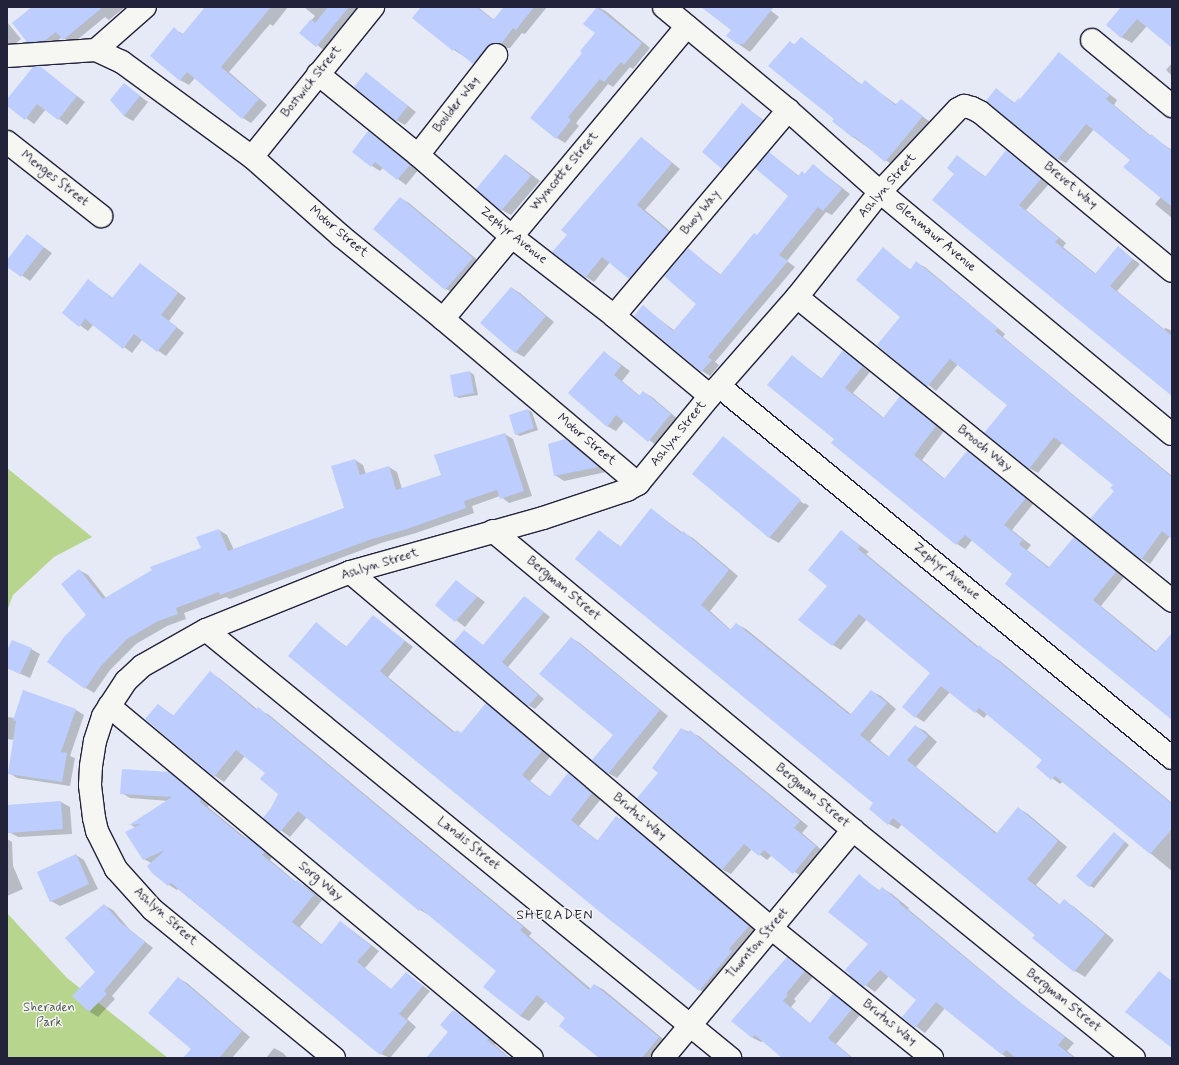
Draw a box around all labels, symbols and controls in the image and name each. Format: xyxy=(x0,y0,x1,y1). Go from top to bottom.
street label: Bostwick Street xyxy=(278,43,346,121)
street label: Boulder Way xyxy=(430,73,484,137)
street label: Wyncotte Street xyxy=(527,129,603,215)
street label: Menges Street xyxy=(16,147,92,211)
street label: Ashlyn Street xyxy=(856,151,920,221)
street label: Brevet Way xyxy=(1039,159,1101,213)
street label: Buoy Way xyxy=(677,187,725,239)
street label: Glenmawr Avenue xyxy=(890,198,980,276)
street label: Motor Street xyxy=(305,203,371,261)
street label: Zephyr Avenue xyxy=(476,204,550,268)
street label: Ashlyn Street xyxy=(648,398,710,470)
street label: Motor Street xyxy=(553,411,619,469)
street label: Brooch Way xyxy=(954,422,1014,476)
street label: Zephyr Avenue xyxy=(909,540,983,604)
street label: Ashlyn Street xyxy=(339,546,421,584)
street label: Bergman Street xyxy=(523,554,603,624)
street label: Bergman Street xyxy=(772,761,852,831)
street label: Brutus Way xyxy=(609,790,669,844)
street label: Landis Street xyxy=(433,813,503,875)
street label: Sorg Way xyxy=(295,859,345,905)
street label: Ashlyn Street xyxy=(130,884,200,950)
street label: Thornton Street xyxy=(723,905,793,983)
district label: SHERADEN xyxy=(516,907,594,923)
street label: Bergman Street xyxy=(1023,966,1103,1036)
street label: Brutus Way xyxy=(858,996,920,1050)
park label: Sheraden Park xyxy=(23,1001,75,1032)

